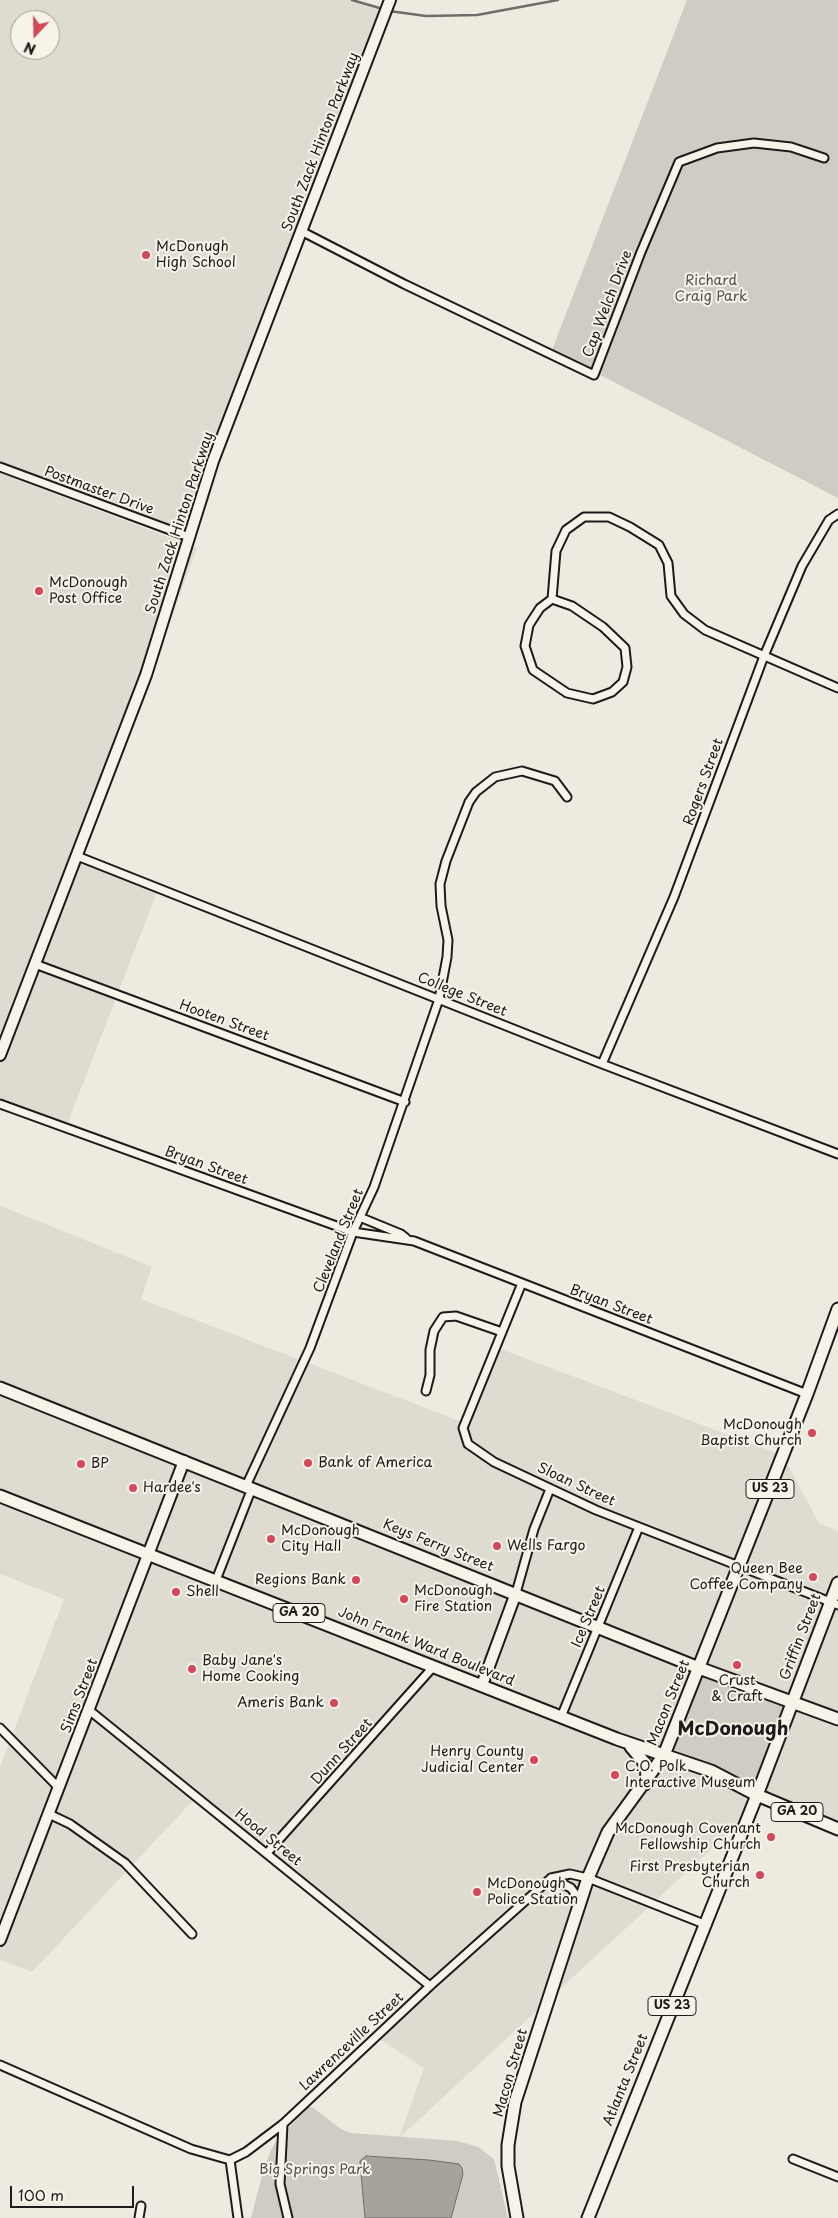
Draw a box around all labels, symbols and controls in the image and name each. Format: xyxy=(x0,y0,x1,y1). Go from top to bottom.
north arrow xyxy=(10,10,60,60)
text: N xyxy=(21,37,39,60)
street label: South Zack Hinton Parkway xyxy=(279,50,363,234)
place label: McDonugh High School xyxy=(156,239,236,272)
street label: Cap Welch Drive xyxy=(580,248,636,360)
marker: McDonugh High School xyxy=(140,249,152,261)
park label: Richard Craig Park xyxy=(674,273,748,306)
street label: South Zack Hinton Parkway xyxy=(143,430,217,616)
street label: Postmaster Drive xyxy=(42,463,156,519)
place label: McDonough Post Office xyxy=(49,575,128,608)
marker: McDonough Post Office xyxy=(33,585,45,597)
street label: Rogers Street xyxy=(680,736,728,828)
street label: College Street xyxy=(415,969,509,1021)
street label: Hooten Street xyxy=(177,997,271,1045)
street label: Bryan Street xyxy=(162,1143,250,1189)
street label: Cleveland Street xyxy=(310,1186,368,1296)
street label: Bryan Street xyxy=(567,1282,655,1328)
place label: McDonough Baptist Church xyxy=(700,1417,802,1450)
marker: McDonough Baptist Church xyxy=(806,1427,818,1439)
place label: Bank of America xyxy=(318,1455,432,1471)
place label: BP xyxy=(91,1456,109,1472)
marker: Bank of America xyxy=(302,1457,314,1469)
marker: BP xyxy=(75,1458,87,1470)
street label: Sloan Street xyxy=(534,1460,618,1510)
place label: Hardee's xyxy=(143,1480,201,1496)
road number: US 23 xyxy=(746,1480,794,1498)
marker: Hardee's xyxy=(127,1482,139,1494)
street label: Keys Ferry Street xyxy=(380,1516,496,1576)
place label: McDonough City Hall xyxy=(281,1523,360,1555)
marker: McDonough City Hall xyxy=(265,1533,277,1545)
place label: Wells Fargo xyxy=(507,1538,585,1554)
marker: Wells Fargo xyxy=(491,1540,503,1552)
place label: Queen Bee Coffee Company xyxy=(689,1561,803,1594)
marker: Queen Bee Coffee Company xyxy=(807,1571,819,1583)
place label: Regions Bank xyxy=(255,1572,346,1588)
marker: Regions Bank xyxy=(350,1574,362,1586)
place label: McDonough Fire Station xyxy=(414,1583,493,1615)
place label: Shell xyxy=(186,1584,219,1600)
street label: Ice Street xyxy=(569,1584,609,1650)
marker: Shell xyxy=(170,1586,182,1598)
street label: Griffin Street xyxy=(777,1591,825,1683)
marker: McDonough Fire Station xyxy=(398,1593,410,1605)
road number: GA 20 xyxy=(273,1604,325,1622)
street label: John Frank Ward Boulevard xyxy=(335,1604,517,1690)
place label: Baby Jane's Home Cooking xyxy=(202,1653,299,1685)
street label: Sims Street xyxy=(58,1656,102,1736)
street label: Macon Street xyxy=(644,1658,694,1748)
marker: Crust & Craft xyxy=(731,1659,743,1671)
marker: Baby Jane's Home Cooking xyxy=(186,1663,198,1675)
place label: Crust & Craft xyxy=(711,1673,763,1705)
place label: Ameris Bank xyxy=(237,1695,324,1711)
marker: Ameris Bank xyxy=(328,1697,340,1709)
street label: Dunn Street xyxy=(308,1715,376,1789)
district label: McDonough xyxy=(677,1719,789,1741)
place label: Henry County Judicial Center xyxy=(421,1744,524,1776)
marker: Henry County Judicial Center xyxy=(528,1754,540,1766)
place label: C.O. Polk Interactive Museum xyxy=(625,1759,756,1791)
marker: C.O. Polk Interactive Museum xyxy=(609,1769,621,1781)
road number: GA 20 xyxy=(771,1802,823,1821)
street label: Hood Street xyxy=(231,1806,305,1870)
place label: McDonough Covenant Fellowship Church xyxy=(615,1821,761,1854)
marker: McDonough Covenant Fellowship Church xyxy=(765,1831,777,1843)
place label: First Presbyterian Church xyxy=(630,1859,750,1891)
marker: First Presbyterian Church xyxy=(754,1869,766,1881)
place label: McDonough Police Station xyxy=(487,1876,578,1908)
marker: McDonough Police Station xyxy=(471,1886,483,1898)
street label: Lawrenceville Street xyxy=(297,1989,407,2095)
road number: US 23 xyxy=(648,1996,696,2015)
street label: Macon Street xyxy=(490,2027,532,2119)
street label: Atlanta Street xyxy=(600,2031,652,2129)
park label: Big Springs Park xyxy=(259,2162,371,2178)
scale bar xyxy=(12,2176,136,2208)
text: 100 m xyxy=(18,2183,64,2206)

